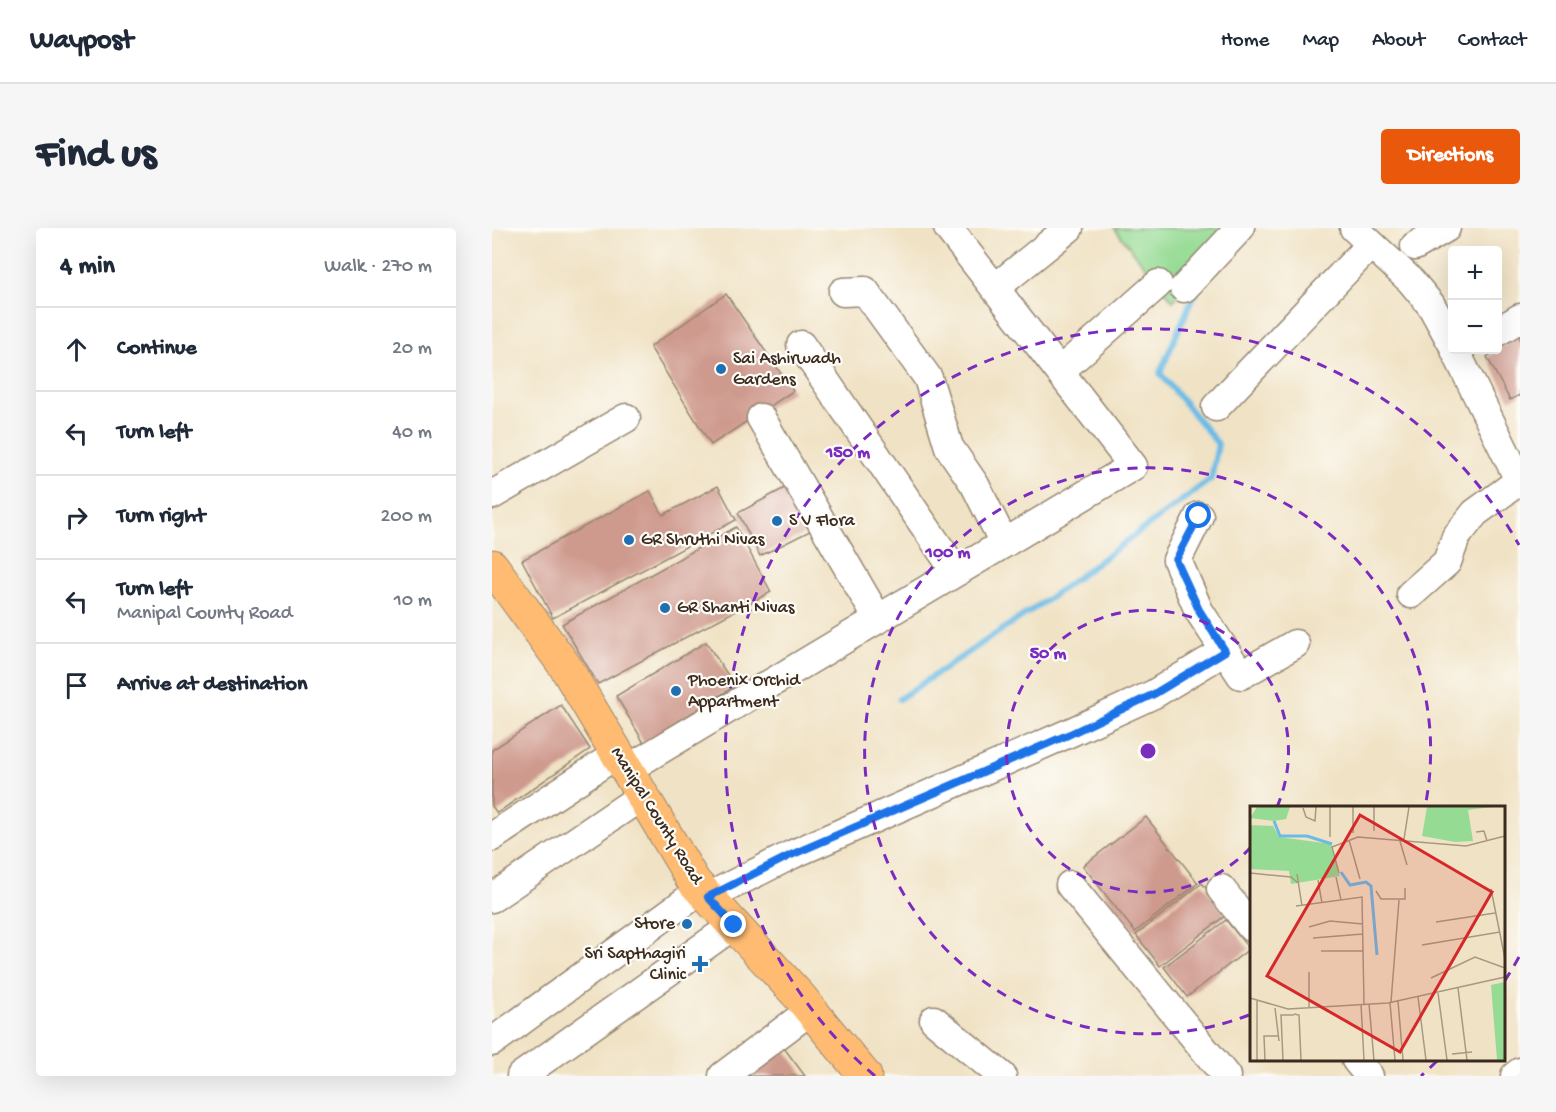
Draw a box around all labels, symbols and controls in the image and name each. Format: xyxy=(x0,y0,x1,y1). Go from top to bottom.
text: Waypost xyxy=(30,25,133,58)
text: Home xyxy=(1221,29,1269,54)
text: Map xyxy=(1302,29,1339,54)
text: About xyxy=(1372,29,1425,54)
text: Contact xyxy=(1458,29,1526,54)
button: Directions xyxy=(1381,129,1520,184)
text: Find us xyxy=(36,132,156,181)
map controls xyxy=(1448,246,1502,354)
button: + xyxy=(1448,246,1502,300)
text: 4 min xyxy=(60,252,115,283)
text: Walk · 270 m xyxy=(324,256,432,279)
button: − xyxy=(1448,300,1502,354)
icon: ahead xyxy=(60,333,93,366)
text: Continue xyxy=(117,336,197,362)
text: 20 m xyxy=(392,338,432,361)
place label: Sai Ashirwadh Gardens xyxy=(733,349,841,391)
marker: Sai Ashirwadh Gardens xyxy=(714,362,728,376)
icon: left xyxy=(60,417,93,450)
text: Turn left xyxy=(117,420,191,446)
text: 40 m xyxy=(392,422,432,445)
text: 150 m xyxy=(825,443,870,464)
icon: right xyxy=(60,501,93,534)
route start xyxy=(1185,502,1211,528)
text: Turn right xyxy=(117,504,205,530)
text: 200 m xyxy=(381,506,432,529)
place label: S V Flora xyxy=(789,511,856,532)
marker: S V Flora xyxy=(770,514,784,528)
place label: GR Shruthi Nivas xyxy=(641,530,766,551)
marker: GR Shruthi Nivas xyxy=(622,533,636,547)
text: 100 m xyxy=(925,543,971,564)
text: Turn left xyxy=(117,577,191,603)
icon: left xyxy=(60,585,93,618)
text: 10 m xyxy=(394,590,432,613)
place label: GR Shanti Nivas xyxy=(677,598,796,619)
marker: GR Shanti Nivas xyxy=(658,601,672,615)
text: Manipal County Road xyxy=(117,603,292,626)
text: 50 m xyxy=(1030,644,1067,665)
icon: arrive xyxy=(60,669,93,702)
place label: Phoenix Orchid Appartment xyxy=(687,671,801,713)
text: Arrive at destination xyxy=(117,672,307,698)
marker: Phoenix Orchid Appartment xyxy=(669,684,683,698)
centre of rings xyxy=(1138,741,1158,761)
street label: Manipal County Road xyxy=(605,743,708,890)
inset map xyxy=(1250,806,1505,1061)
route end xyxy=(720,911,746,937)
place label: Store xyxy=(634,914,676,935)
marker: Store xyxy=(680,917,694,931)
place label: Sri Sapthagiri Clinic xyxy=(584,944,687,986)
marker: Sri Sapthagiri Clinic xyxy=(691,955,709,973)

